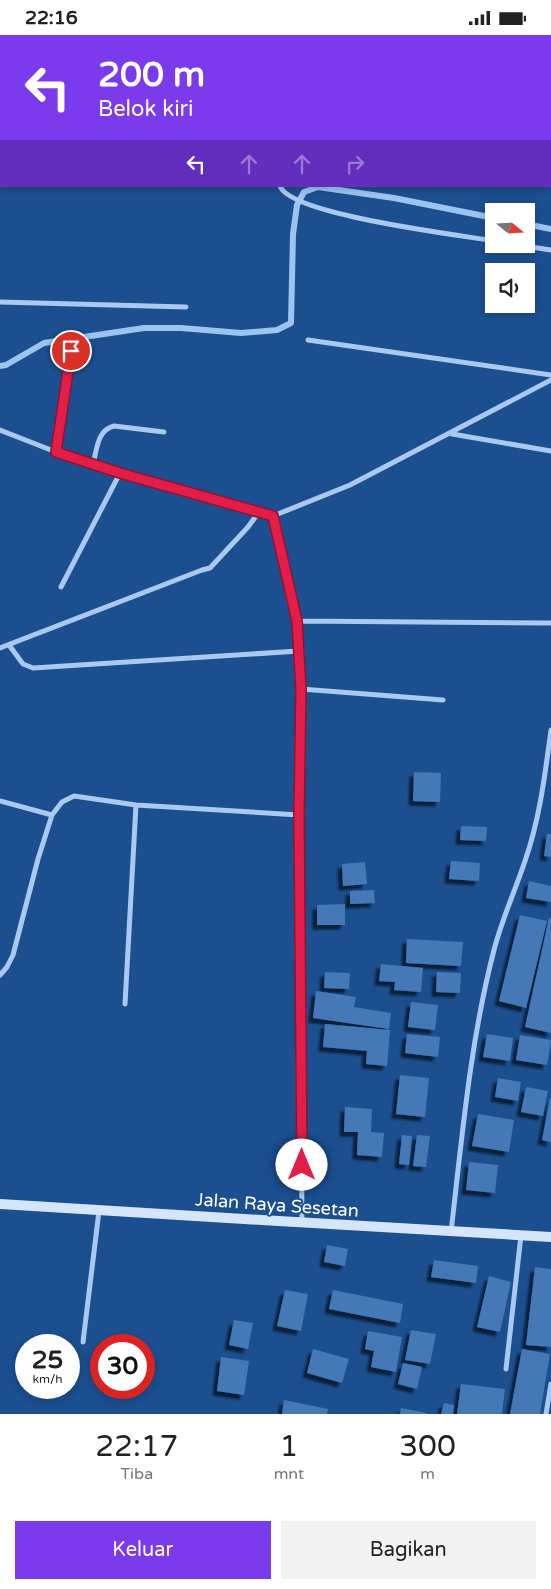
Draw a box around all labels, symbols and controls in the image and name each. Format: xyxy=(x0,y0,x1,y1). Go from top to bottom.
text: 22:16 xyxy=(25,7,78,29)
text: 200 m xyxy=(98,54,205,96)
icon: left xyxy=(15,55,80,120)
text: Belok kiri xyxy=(98,96,194,122)
icon: left xyxy=(182,150,210,178)
icon: ahead xyxy=(235,150,263,178)
icon: ahead xyxy=(288,150,316,178)
icon: right xyxy=(341,150,369,178)
north arrow xyxy=(485,203,535,253)
map controls xyxy=(485,203,535,313)
button: sound xyxy=(485,263,535,313)
pin xyxy=(50,330,92,372)
icon: arrive xyxy=(57,337,85,365)
position arrow xyxy=(275,1138,327,1190)
street label: Jalan Raya Sesetan xyxy=(194,1188,360,1222)
speed limit sign: 30 xyxy=(90,1334,155,1399)
text: 25 xyxy=(32,1345,63,1375)
text: km/h xyxy=(32,1372,63,1386)
text: 22:17 xyxy=(95,1428,178,1465)
text: 1 xyxy=(279,1428,298,1465)
text: 300 xyxy=(399,1428,456,1465)
text: Tiba xyxy=(120,1464,153,1484)
text: mnt xyxy=(274,1464,304,1484)
text: m xyxy=(420,1464,435,1484)
button: Keluar xyxy=(15,1521,271,1579)
button: Bagikan xyxy=(281,1521,536,1579)

